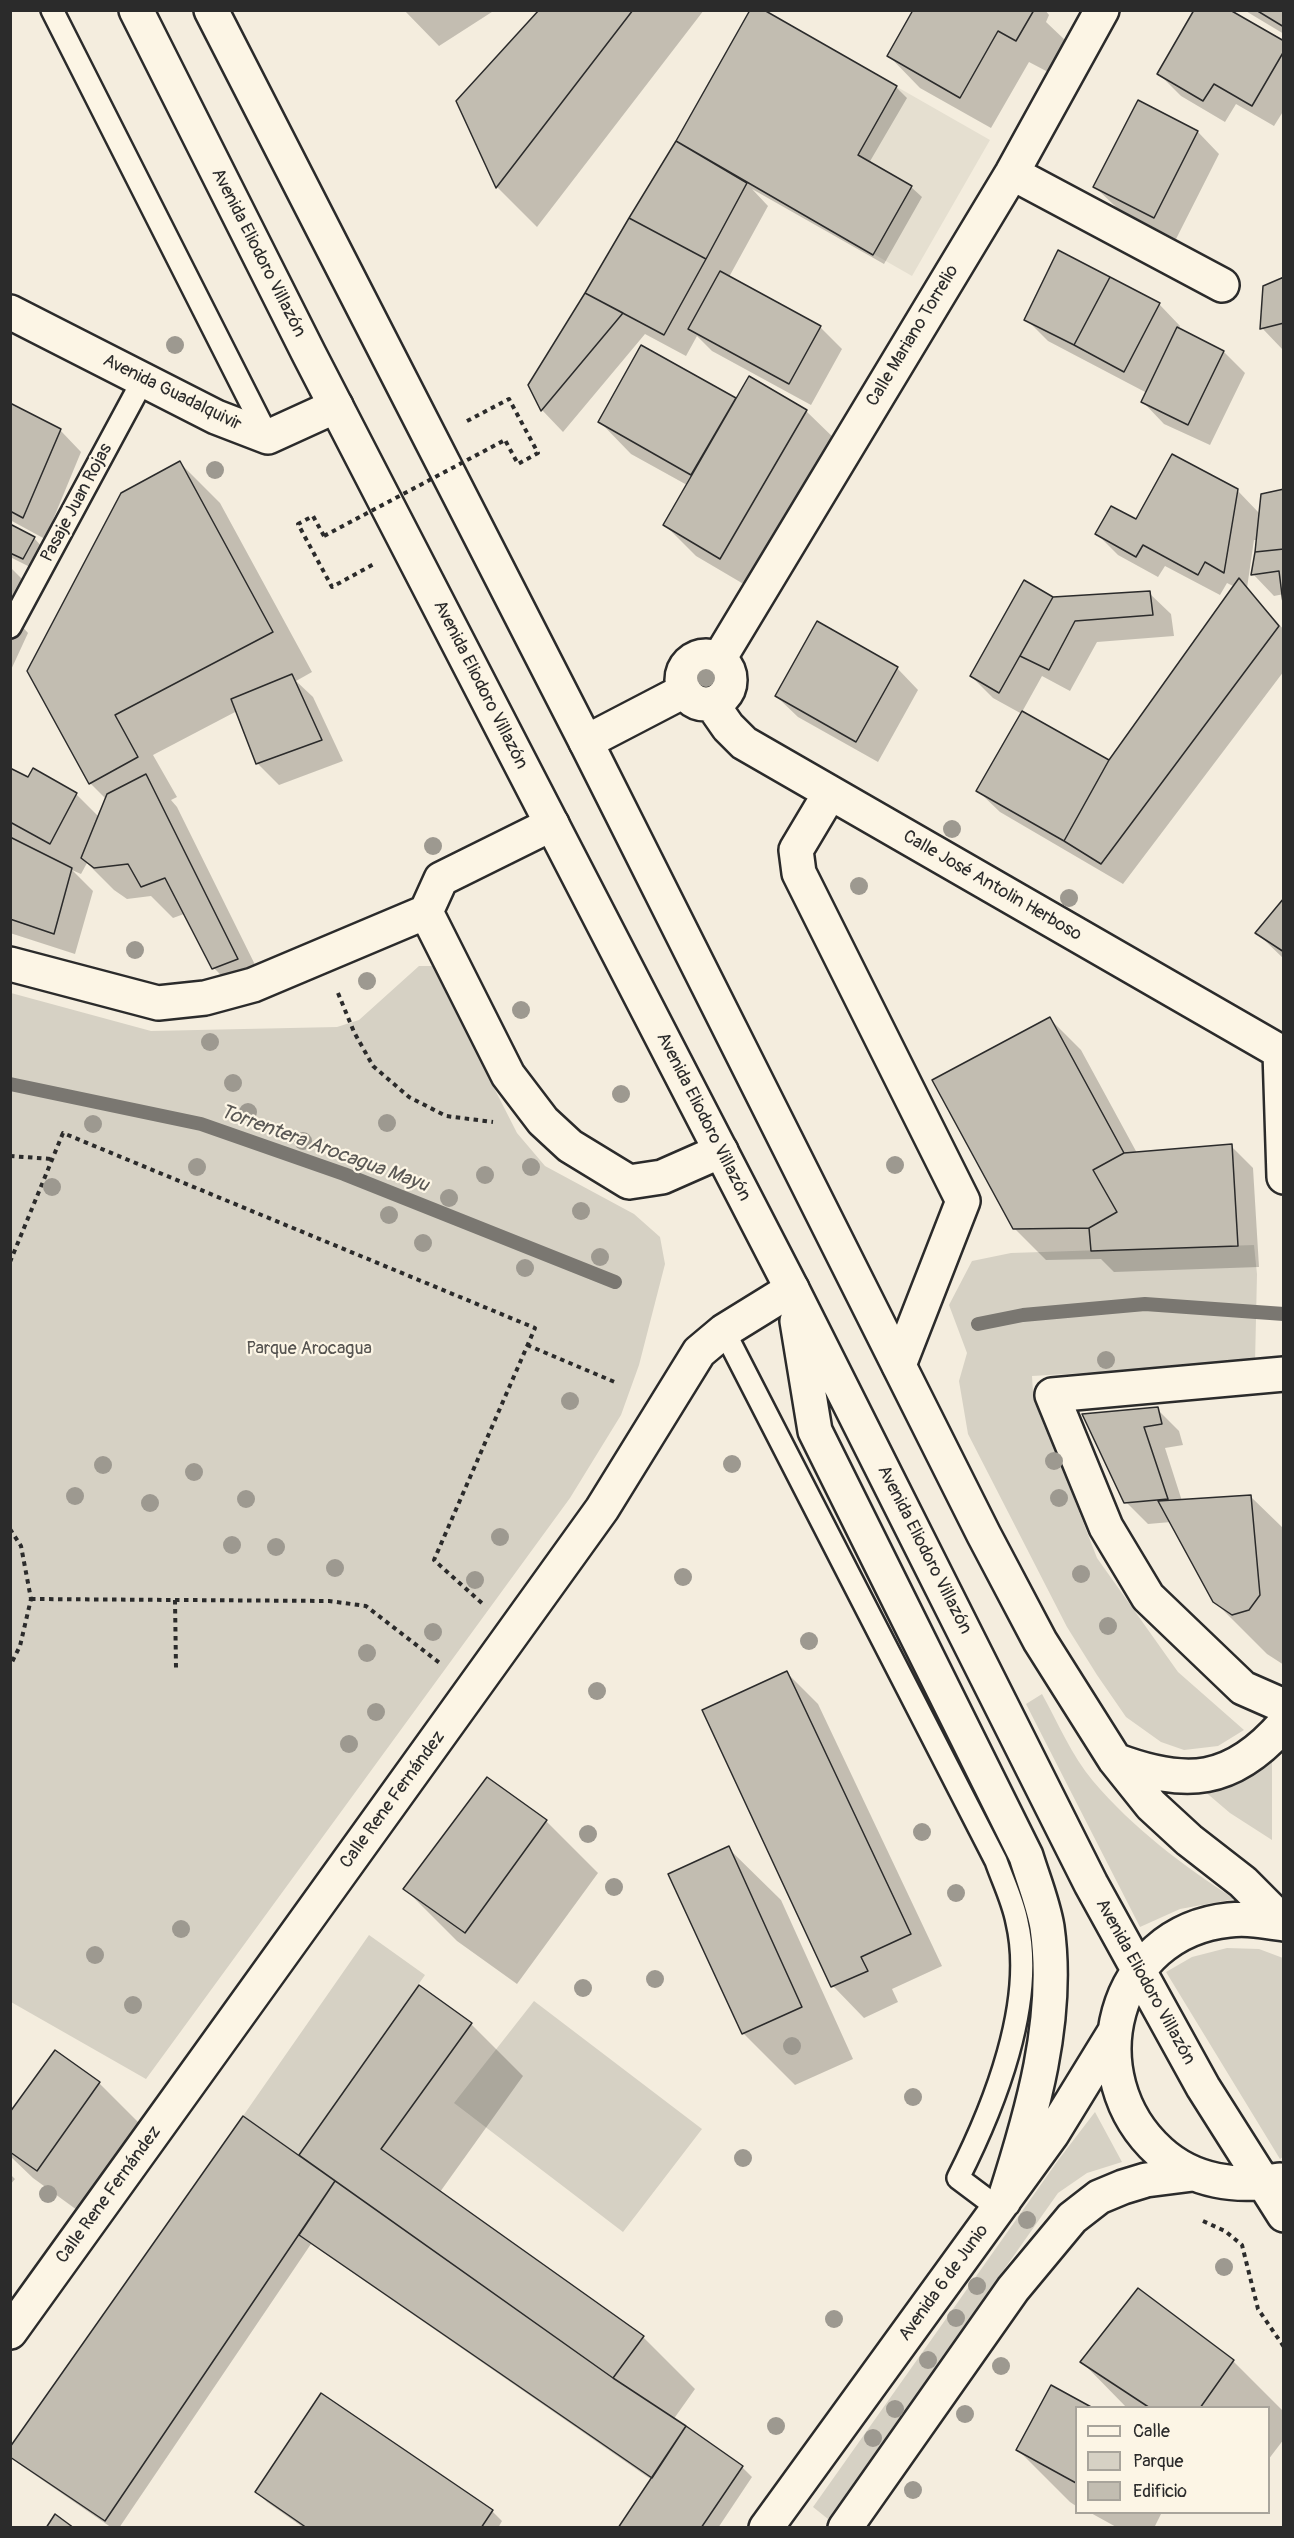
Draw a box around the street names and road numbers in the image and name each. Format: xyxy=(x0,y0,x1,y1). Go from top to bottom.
street label: Avenida Eliodoro Villazón xyxy=(206,165,310,341)
street label: Calle Mariano Torrelio xyxy=(862,261,964,411)
street label: Avenida Guadalquivir xyxy=(99,350,245,436)
street label: Pasaje Juan Rojas xyxy=(37,440,117,566)
street label: Avenida Eliodoro Villazón xyxy=(428,597,532,773)
street label: Calle José Antolin Herboso xyxy=(899,826,1085,946)
street label: Avenida Eliodoro Villazón xyxy=(651,1029,755,1205)
street label: Avenida Eliodoro Villazón xyxy=(872,1462,976,1638)
street label: Calle Rene Fernández xyxy=(336,1727,450,1873)
street label: Avenida Eliodoro Villazón xyxy=(1090,1895,1200,2069)
street label: Calle Rene Fernández xyxy=(52,2122,166,2268)
street label: Avenida 6 de Junio xyxy=(895,2221,993,2345)

